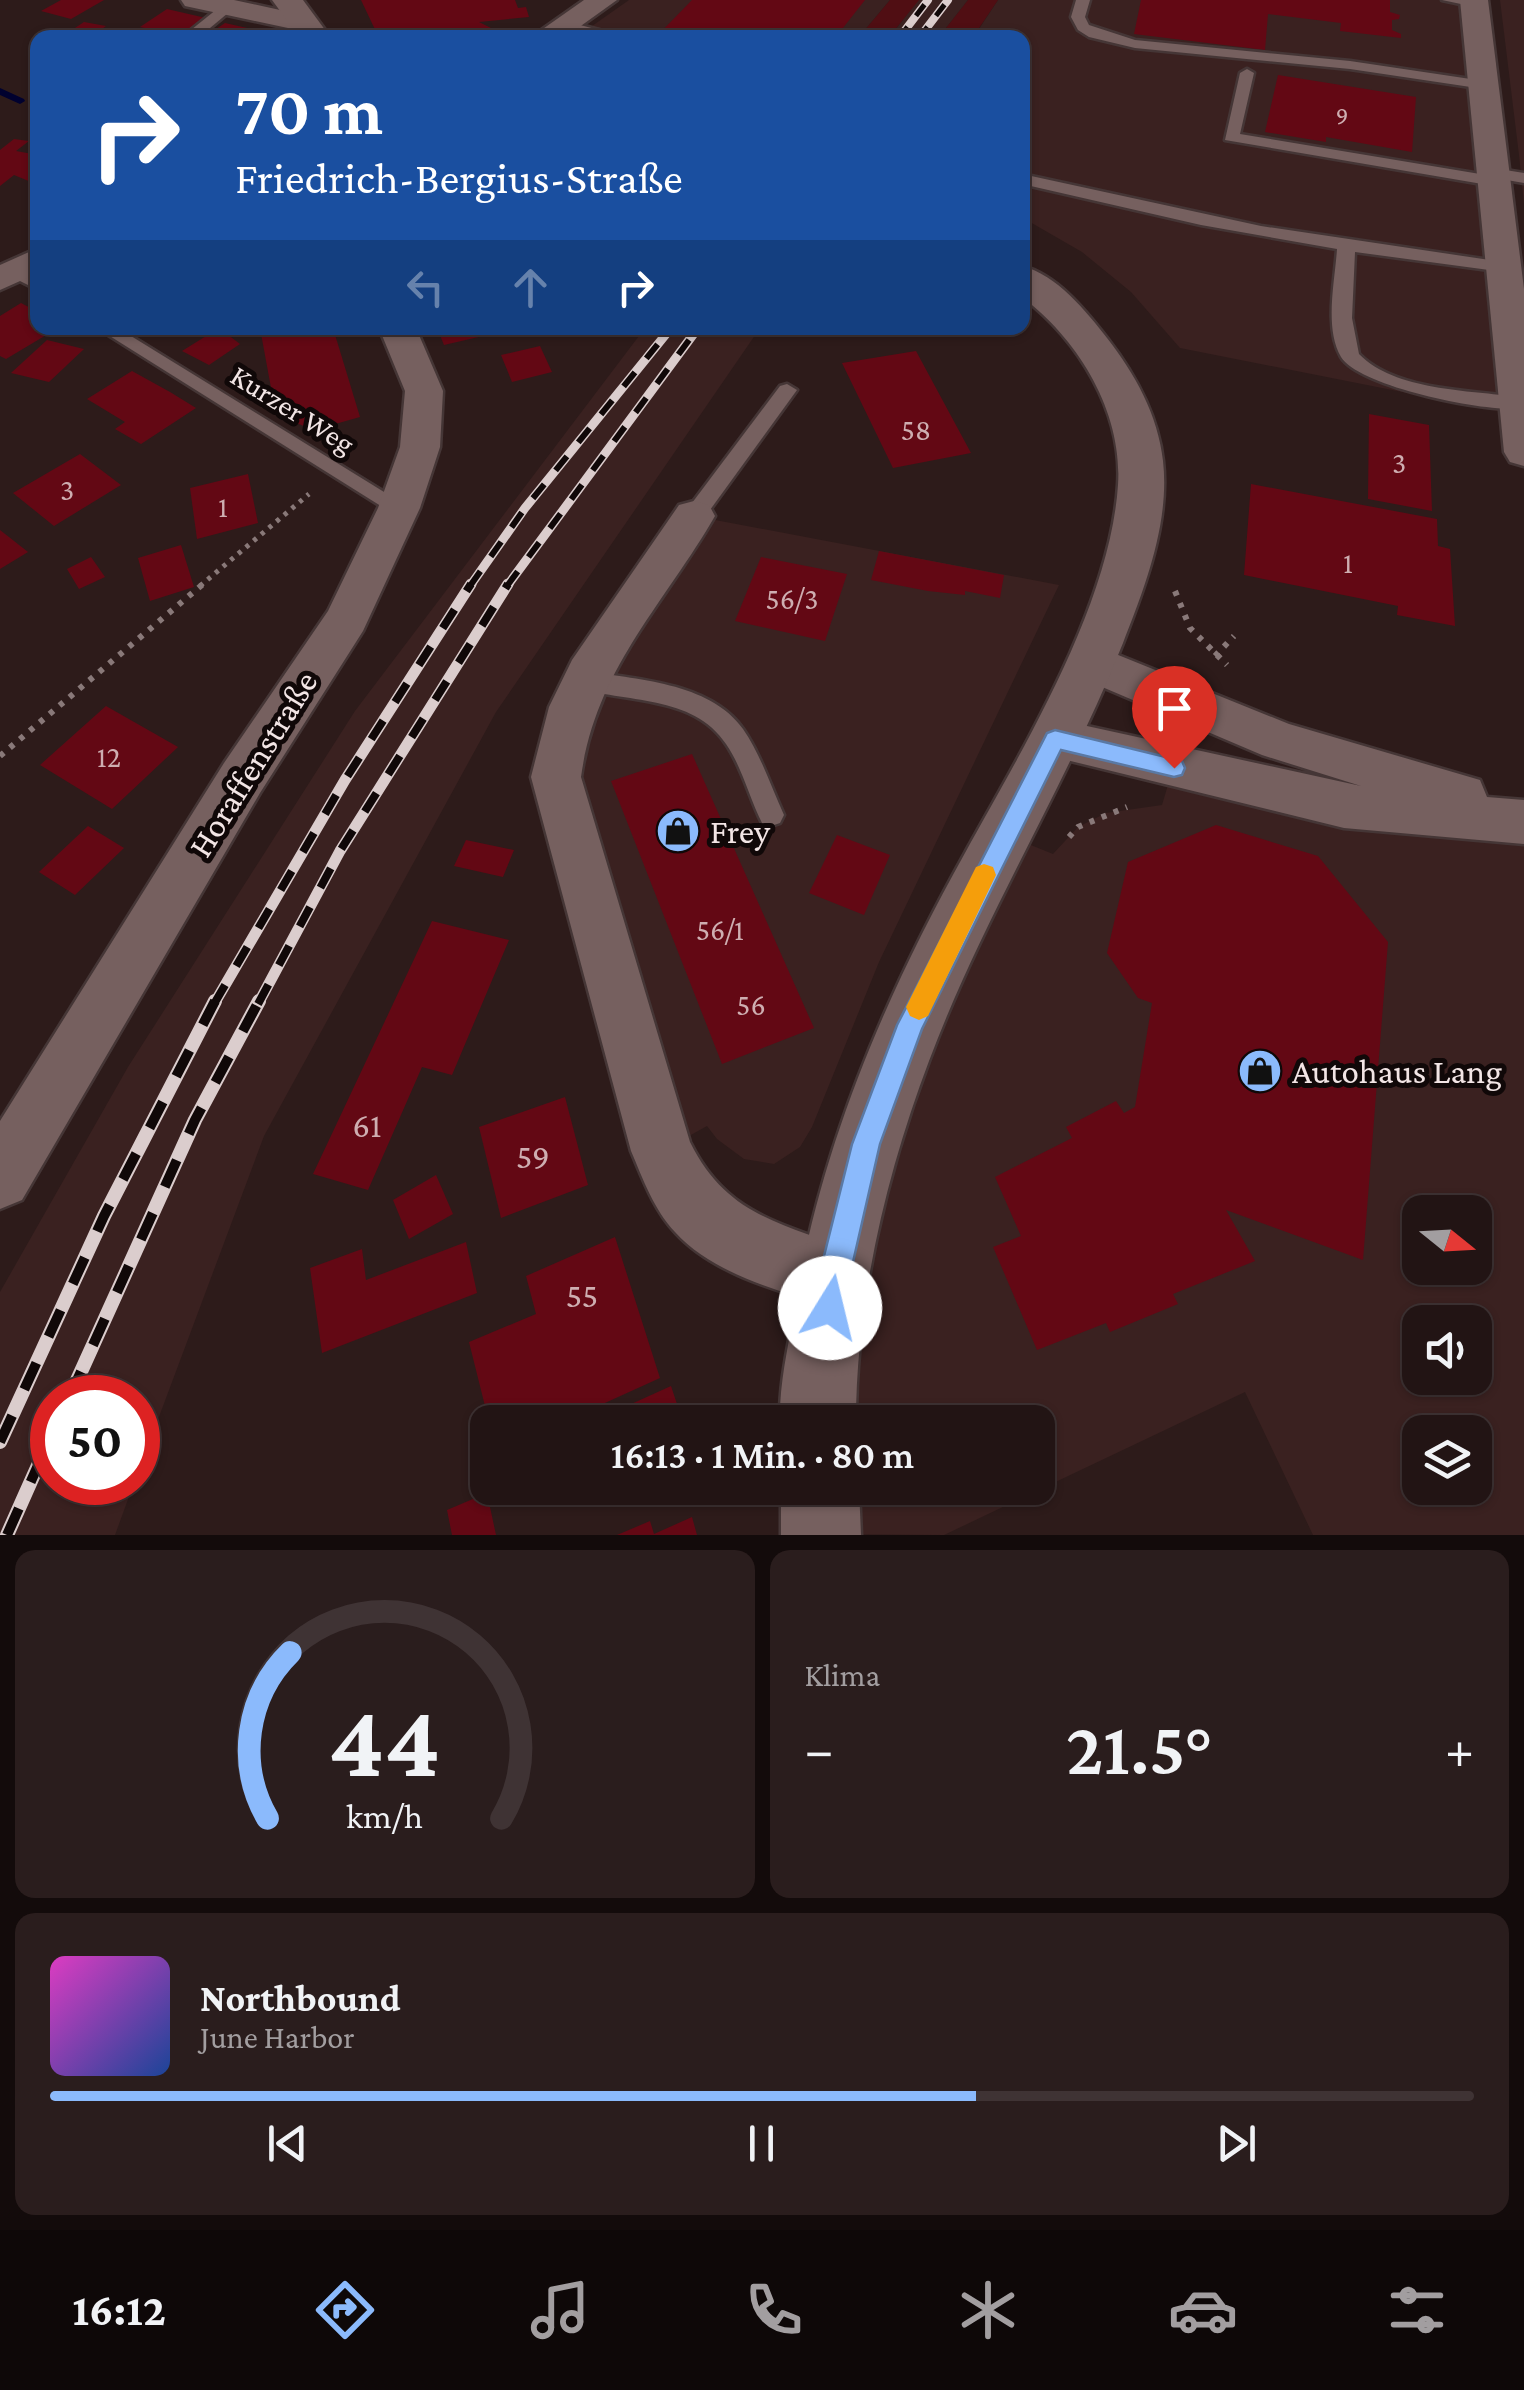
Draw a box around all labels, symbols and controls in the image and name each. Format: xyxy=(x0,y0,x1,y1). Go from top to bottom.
icon: right xyxy=(70,70,200,200)
text: 70 m xyxy=(235,71,383,149)
house number: 9 xyxy=(1336,102,1348,129)
text: Friedrich-Bergius-Straße xyxy=(235,153,683,203)
icon: left xyxy=(398,260,453,315)
icon: ahead xyxy=(503,260,558,315)
icon: right xyxy=(608,260,663,315)
street label: Kurzer Weg xyxy=(225,358,361,461)
house number: 58 xyxy=(901,413,931,446)
house number: 3 xyxy=(1392,446,1406,479)
house number: 3 xyxy=(60,473,74,506)
house number: 1 xyxy=(218,490,228,523)
house number: 1 xyxy=(1343,546,1353,579)
house number: 56/3 xyxy=(766,582,818,615)
street label: Horaffenstraße xyxy=(181,664,325,864)
pin xyxy=(1132,666,1217,769)
icon: arrive xyxy=(1147,681,1202,736)
house number: 12 xyxy=(97,740,121,773)
shop icon: Frey xyxy=(655,808,701,854)
place label: Frey xyxy=(710,812,771,851)
house number: 56/1 xyxy=(696,913,744,946)
house number: 56 xyxy=(736,988,766,1021)
shop icon: Autohaus Lang xyxy=(1237,1048,1283,1094)
place label: Autohaus Lang xyxy=(1292,1052,1502,1091)
house number: 61 xyxy=(352,1106,382,1145)
house number: 59 xyxy=(516,1137,550,1176)
north arrow xyxy=(1402,1195,1492,1285)
map controls xyxy=(1402,1195,1492,1505)
position arrow xyxy=(778,1256,882,1360)
house number: 55 xyxy=(566,1276,598,1315)
button: sound xyxy=(1402,1305,1492,1395)
speed limit sign: 50 xyxy=(30,1375,160,1505)
button: layers xyxy=(1402,1415,1492,1505)
text: 16:13 · 1 Min. · 80 m xyxy=(611,1434,914,1476)
text: Klima xyxy=(805,1657,880,1693)
text: 44 xyxy=(329,1683,441,1798)
text: 21.5° xyxy=(1066,1707,1213,1790)
text: − xyxy=(805,1719,834,1780)
text: + xyxy=(1445,1719,1474,1780)
text: km/h xyxy=(346,1796,423,1836)
text: Northbound xyxy=(200,1977,401,2019)
text: June Harbor xyxy=(200,2019,355,2055)
icon: previous xyxy=(260,2116,315,2171)
icon: pause xyxy=(734,2116,789,2171)
icon: next xyxy=(1209,2116,1264,2171)
icon: directions xyxy=(310,2275,380,2345)
icon: music xyxy=(525,2275,595,2345)
icon: phone xyxy=(739,2275,809,2345)
icon: climate xyxy=(953,2275,1023,2345)
icon: car xyxy=(1168,2275,1238,2345)
icon: filters xyxy=(1382,2275,1452,2345)
text: 16:12 xyxy=(72,2285,166,2335)

